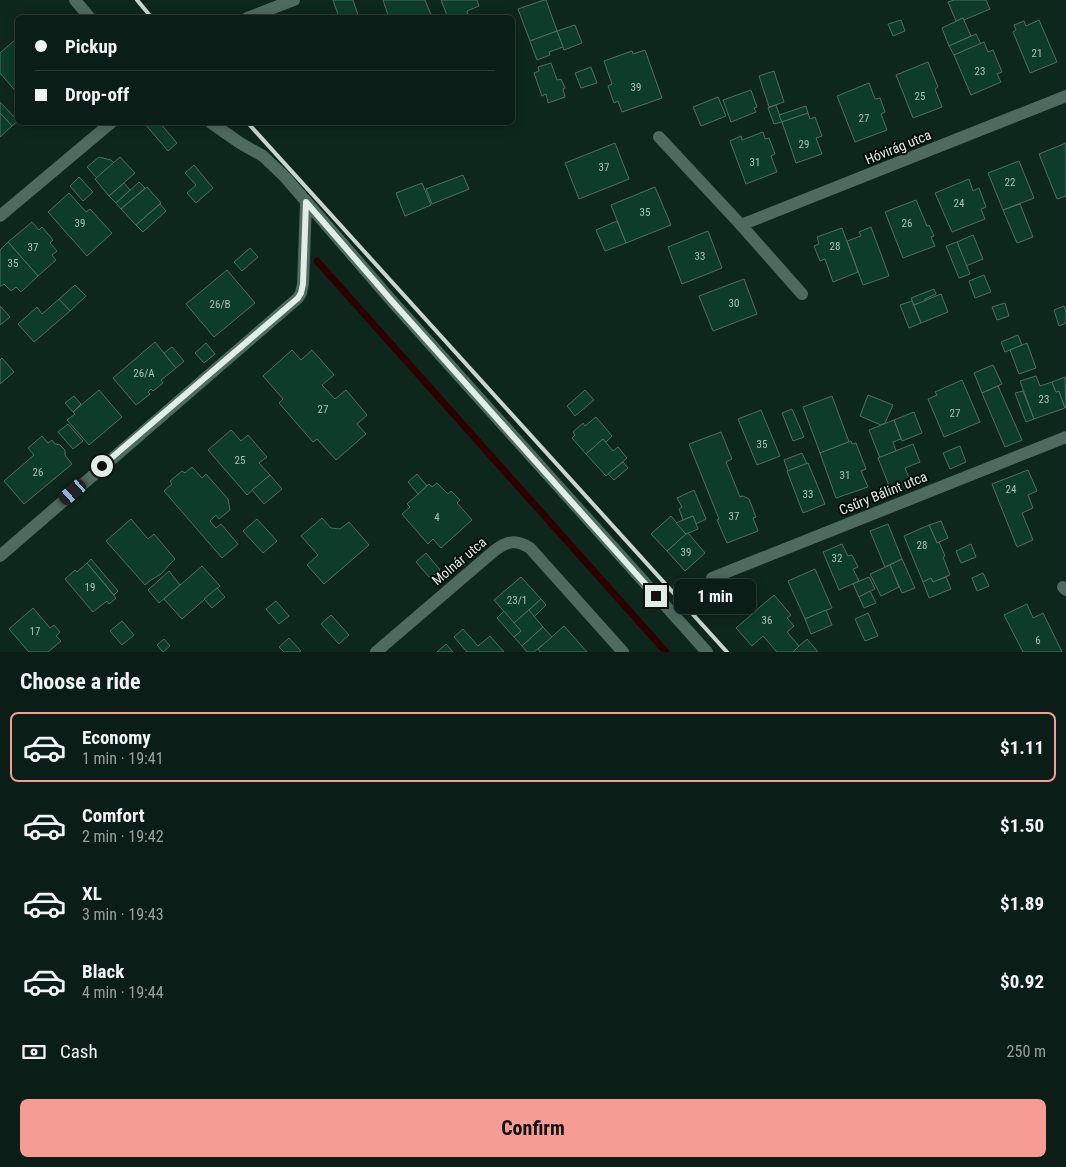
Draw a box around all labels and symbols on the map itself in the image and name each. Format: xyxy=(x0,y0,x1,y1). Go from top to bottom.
house number: 21 xyxy=(1032,47,1042,60)
house number: 23 xyxy=(975,65,985,78)
house number: 39 xyxy=(631,81,641,94)
house number: 25 xyxy=(915,90,925,103)
house number: 27 xyxy=(859,112,869,125)
street label: Hóvirág utca xyxy=(863,127,933,167)
house number: 29 xyxy=(799,138,809,151)
house number: 31 xyxy=(750,156,760,169)
house number: 37 xyxy=(599,161,609,174)
house number: 22 xyxy=(1005,176,1015,189)
house number: 24 xyxy=(954,197,965,210)
house number: 35 xyxy=(640,206,650,219)
house number: 39 xyxy=(75,217,85,230)
house number: 26 xyxy=(902,217,912,230)
house number: 28 xyxy=(830,240,840,253)
house number: 37 xyxy=(28,241,38,254)
house number: 33 xyxy=(695,250,705,263)
house number: 35 xyxy=(8,257,18,270)
house number: 30 xyxy=(729,297,739,310)
house number: 26/B xyxy=(210,298,230,311)
house number: 26/A xyxy=(133,367,155,380)
house number: 23 xyxy=(1039,393,1049,406)
house number: 27 xyxy=(318,403,328,416)
house number: 27 xyxy=(950,407,960,420)
house number: 35 xyxy=(757,438,767,451)
house number: 25 xyxy=(235,454,245,467)
route start xyxy=(91,455,113,477)
house number: 26 xyxy=(33,466,43,479)
street label: Csűry Bálint utca xyxy=(837,468,929,518)
house number: 31 xyxy=(840,469,850,482)
car xyxy=(56,476,89,508)
house number: 24 xyxy=(1006,483,1017,496)
house number: 33 xyxy=(803,488,813,501)
house number: 37 xyxy=(729,510,739,523)
house number: 4 xyxy=(434,511,440,524)
street label: Molnár utca xyxy=(429,534,489,588)
house number: 28 xyxy=(917,539,927,552)
house number: 39 xyxy=(681,546,691,559)
house number: 32 xyxy=(832,552,842,565)
callout: 1 min xyxy=(674,578,756,614)
house number: 19 xyxy=(85,581,95,594)
route end xyxy=(645,585,667,607)
house number: 23/1 xyxy=(507,594,527,607)
house number: 36 xyxy=(762,614,772,627)
house number: 17 xyxy=(30,625,40,638)
house number: 6 xyxy=(1035,634,1041,647)

